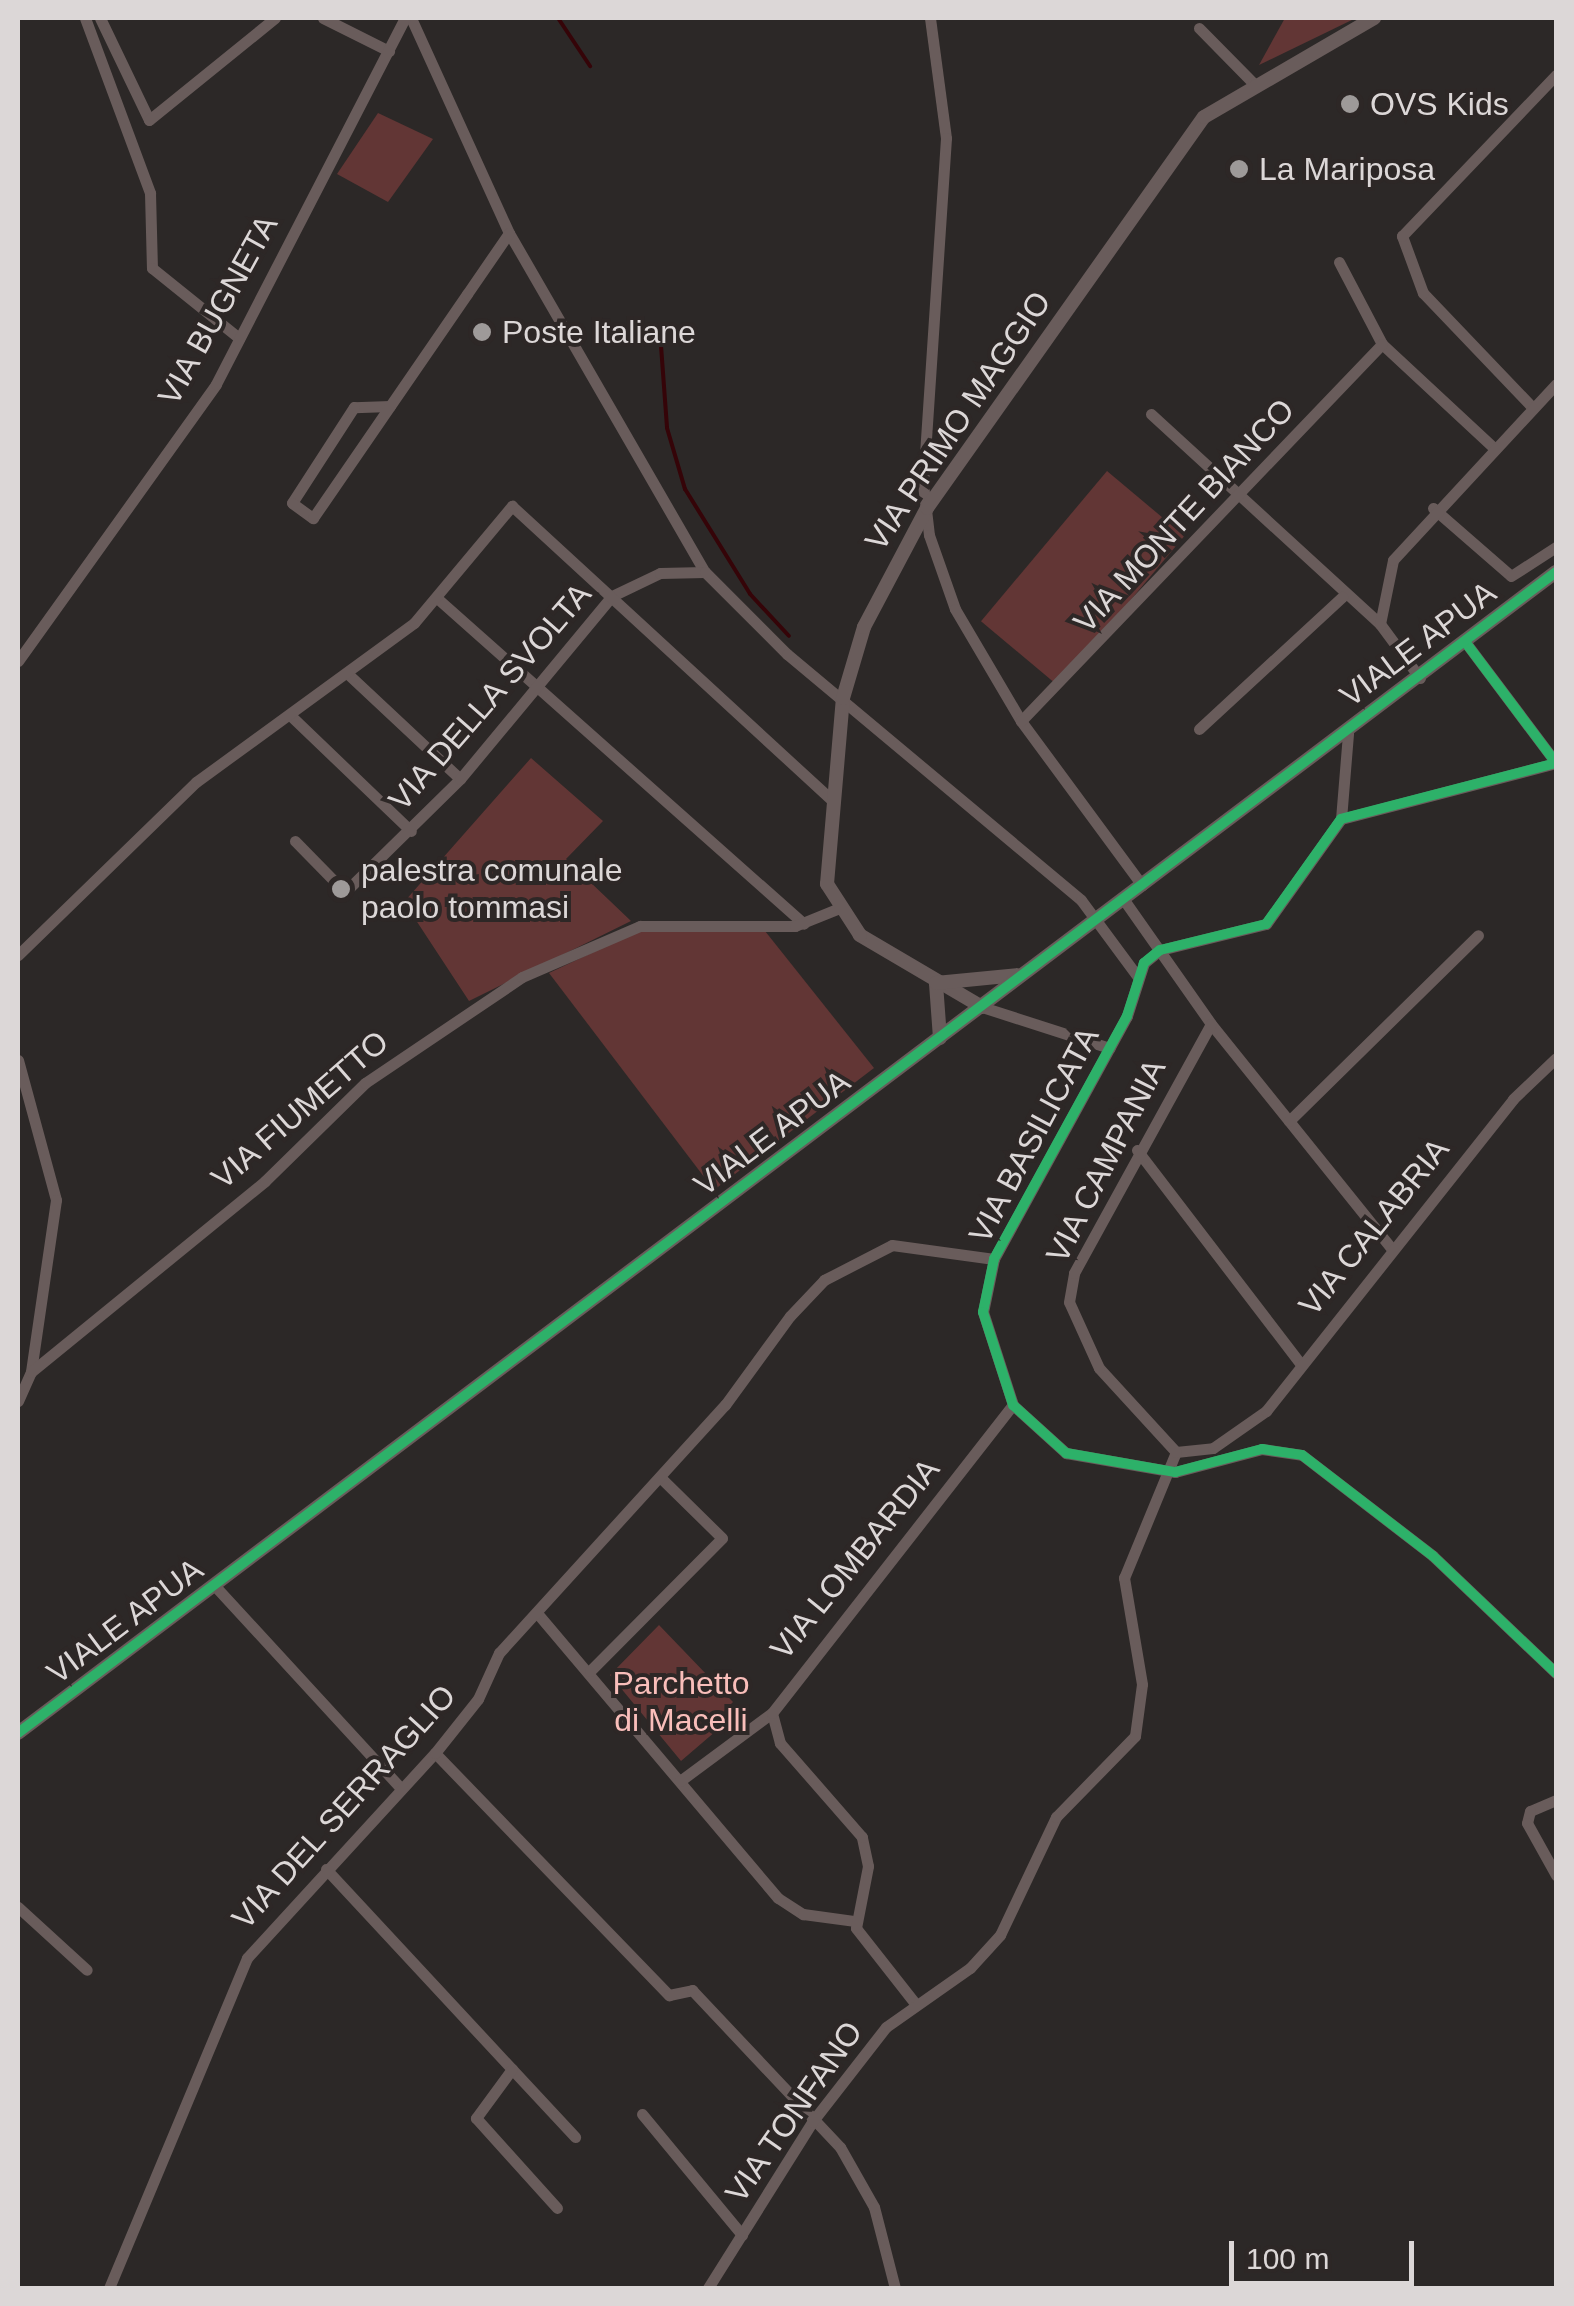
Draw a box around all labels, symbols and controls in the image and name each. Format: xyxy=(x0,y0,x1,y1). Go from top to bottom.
place label: OVS Kids xyxy=(1370,85,1509,123)
marker: OVS Kids xyxy=(1339,93,1361,115)
place label: La Mariposa xyxy=(1259,150,1435,188)
marker: La Mariposa xyxy=(1228,158,1250,180)
street label: VIA BUGNETA xyxy=(150,208,286,412)
street label: VIA PRIMO MAGGIO xyxy=(857,283,1059,559)
place label: Poste Italiane xyxy=(502,313,696,351)
marker: Poste Italiane xyxy=(471,321,493,343)
street label: VIA MONTE BIANCO xyxy=(1065,390,1303,642)
street label: VIALE APUA xyxy=(1332,572,1504,716)
street label: VIA DELLA SVOLTA xyxy=(380,574,600,820)
place label: palestra comunale paolo tommasi xyxy=(361,852,622,927)
marker: palestra comunale paolo tommasi xyxy=(330,878,352,900)
street label: VIA BASILICATA xyxy=(961,1020,1107,1250)
street label: VIA FIUMETTO xyxy=(203,1022,397,1198)
street label: VIA CAMPANIA xyxy=(1038,1052,1174,1270)
street label: VIALE APUA xyxy=(686,1061,858,1205)
street label: VIA CALABRIA xyxy=(1290,1130,1458,1324)
street label: VIA LOMBARDIA xyxy=(762,1450,948,1668)
street label: VIALE APUA xyxy=(39,1549,211,1693)
park label: Parchetto di Macelli xyxy=(613,1665,749,1740)
street label: VIA DEL SERRAGLIO xyxy=(223,1676,465,1938)
street label: VIA TONFANO xyxy=(717,2013,871,2211)
scale bar xyxy=(1234,2221,1419,2283)
text: 100 m xyxy=(1246,2242,1329,2275)

